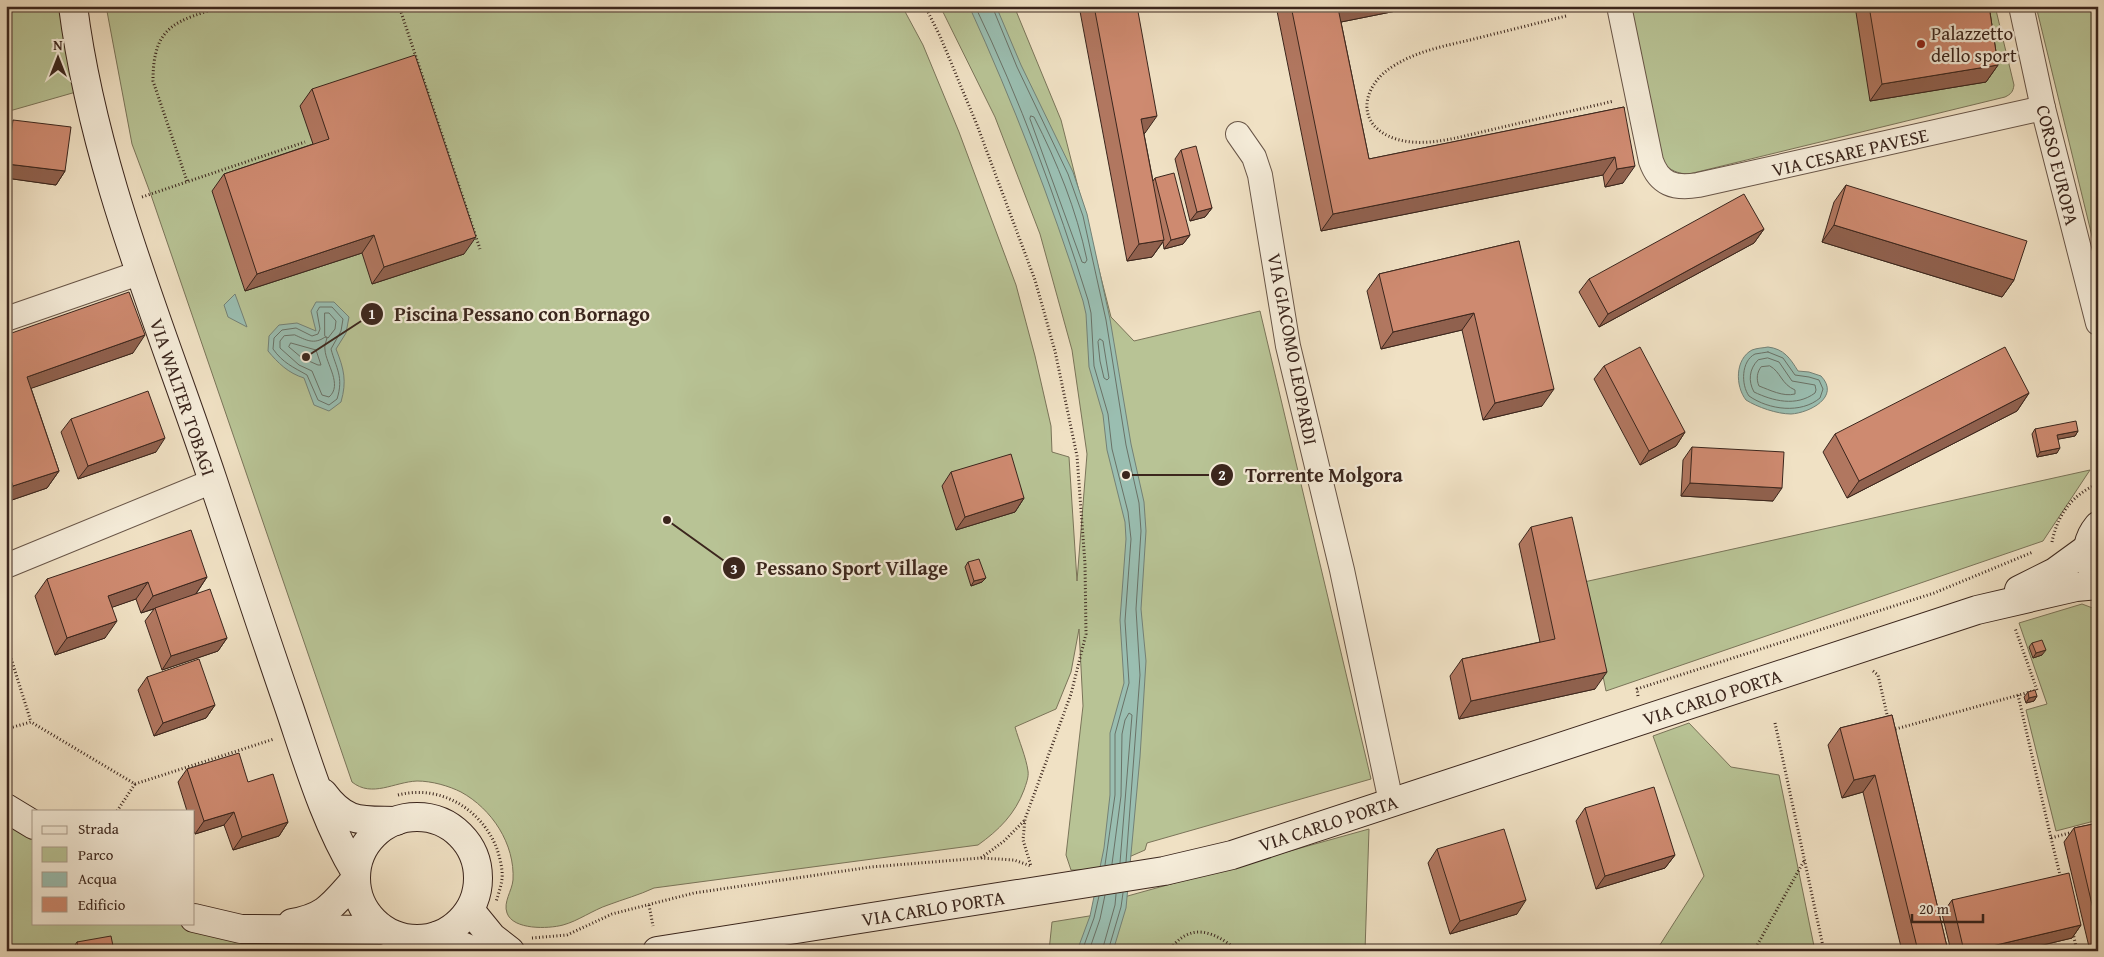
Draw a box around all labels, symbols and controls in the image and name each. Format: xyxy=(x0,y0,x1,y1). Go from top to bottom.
place label: Palazzetto dello sport xyxy=(1931,19,2017,69)
north arrow xyxy=(32,32,82,82)
text: N xyxy=(53,35,63,55)
marker: Palazzetto dello sport xyxy=(1915,38,1927,50)
street label: CORSO EUROPA xyxy=(2030,102,2087,229)
street label: VIA CESARE PAVESE xyxy=(1769,120,1931,184)
street label: VIA GIACOMO LEOPARDI xyxy=(1261,251,1325,447)
callout: Piscina Pessano con Bornago xyxy=(359,296,660,331)
text: Piscina Pessano con Bornago xyxy=(394,299,650,328)
text: 1 xyxy=(368,303,376,324)
street label: VIA WALTER TOBAGI xyxy=(143,314,223,480)
callout: Torrente Molgora xyxy=(1210,458,1413,493)
text: Torrente Molgora xyxy=(1245,460,1404,489)
text: 2 xyxy=(1218,464,1226,485)
callout: Pessano Sport Village xyxy=(721,551,958,586)
text: Pessano Sport Village xyxy=(756,553,948,582)
text: 3 xyxy=(730,558,738,579)
street label: VIA CARLO PORTA xyxy=(1639,661,1786,733)
street label: VIA CARLO PORTA xyxy=(1255,787,1402,859)
legend xyxy=(32,810,195,924)
text: Strada xyxy=(78,818,119,839)
text: Parco xyxy=(78,844,114,865)
text: Acqua xyxy=(78,868,117,889)
street label: VIA CARLO PORTA xyxy=(859,883,1007,933)
scale bar xyxy=(1912,892,1983,924)
text: Edificio xyxy=(78,894,126,915)
text: 20 m xyxy=(1919,898,1950,919)

